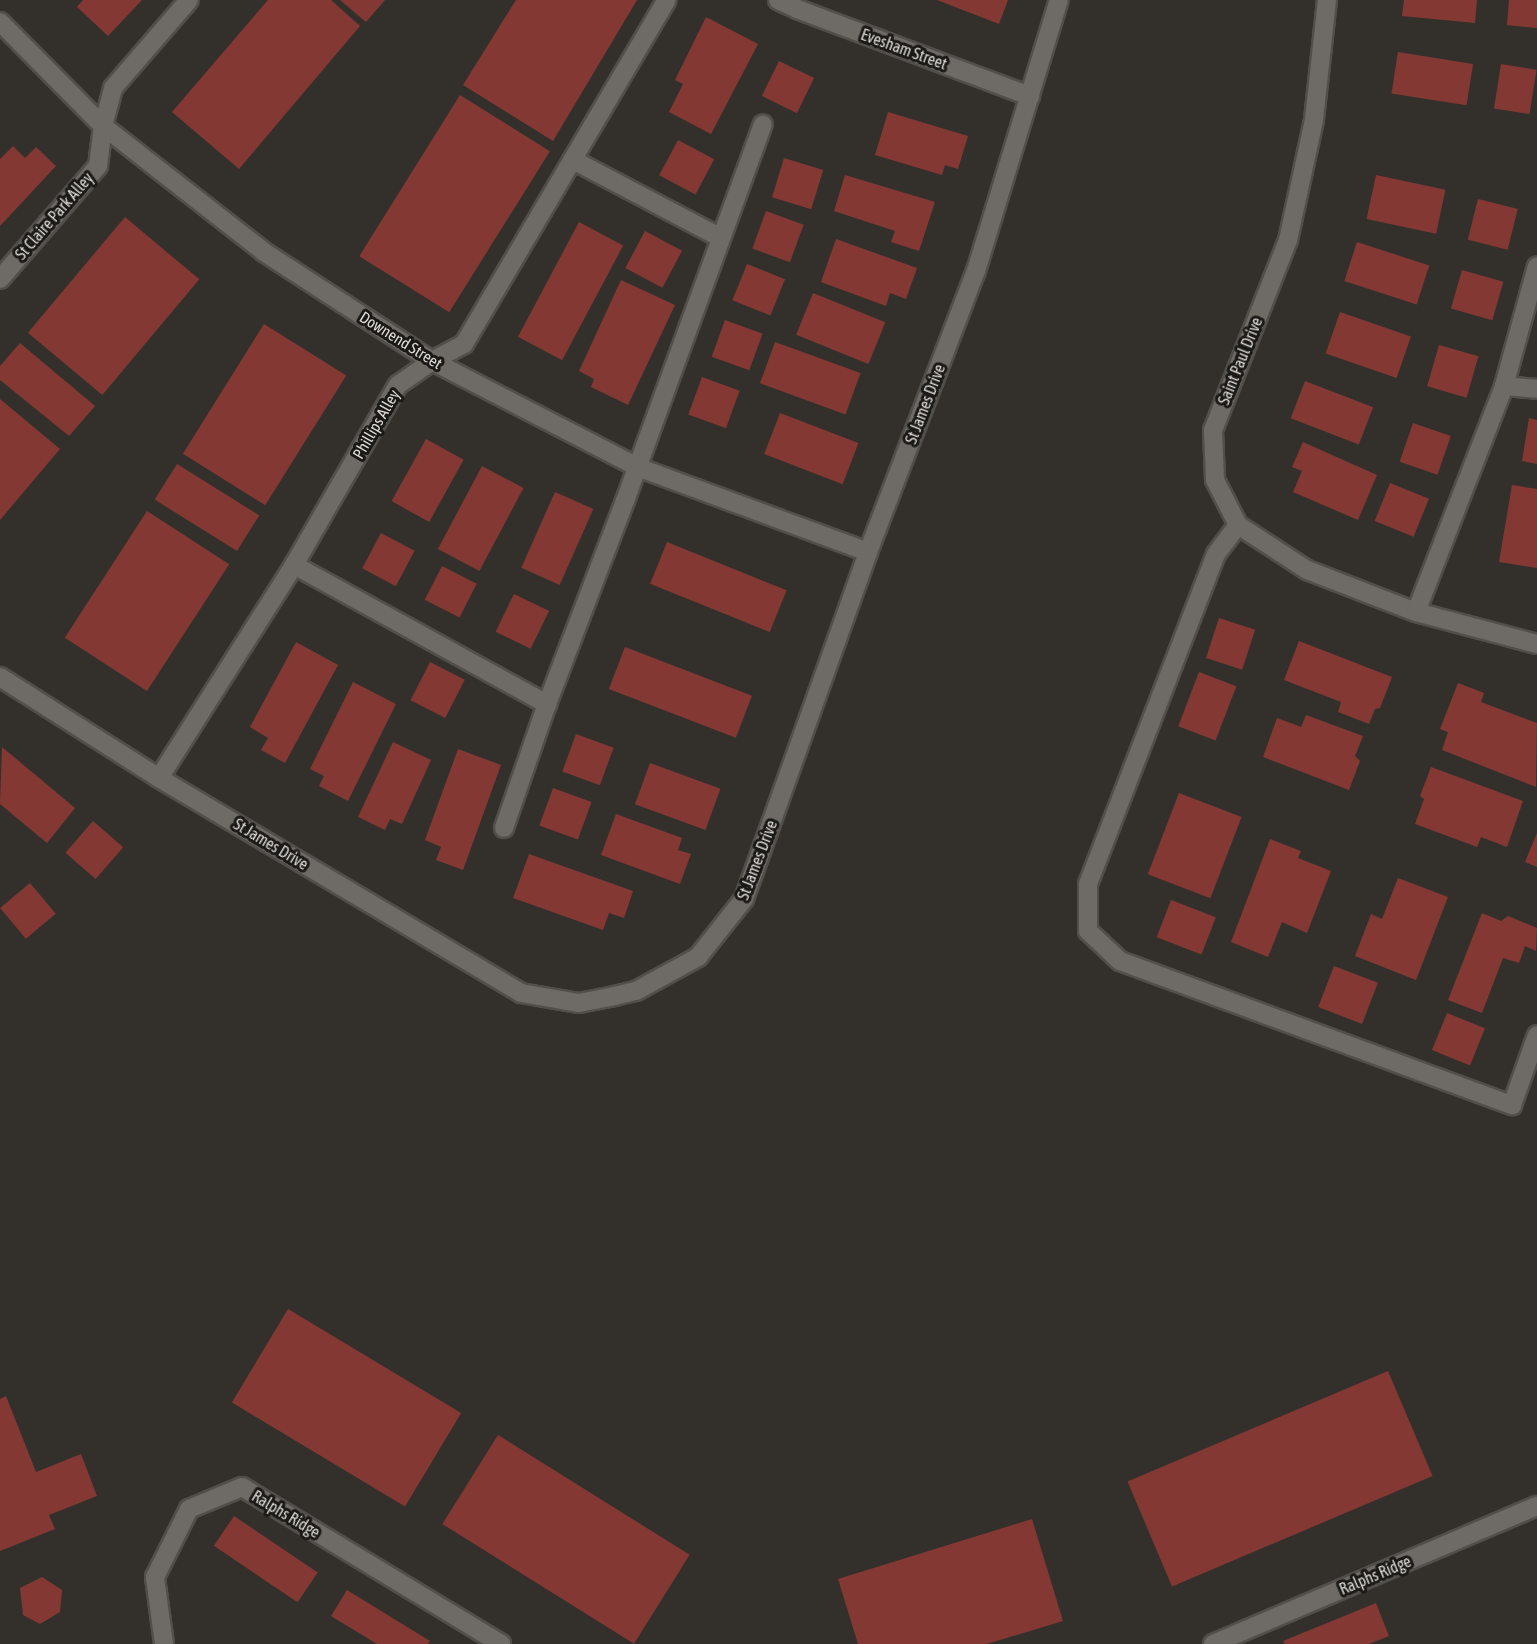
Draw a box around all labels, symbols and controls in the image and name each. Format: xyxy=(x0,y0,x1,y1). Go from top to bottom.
street label: Evesham Street xyxy=(858,25,950,73)
street label: St Claire Park Alley xyxy=(11,169,97,263)
street label: Downend Street xyxy=(356,307,446,373)
street label: Saint Paul Drive xyxy=(1214,314,1266,408)
street label: St James Drive xyxy=(901,361,949,447)
street label: Phillips Alley xyxy=(349,386,403,462)
street label: St James Drive xyxy=(230,814,312,874)
street label: St James Drive xyxy=(733,817,781,903)
street label: Ralphs Ridge xyxy=(249,1486,323,1542)
street label: Ralphs Ridge xyxy=(1336,1551,1414,1599)

